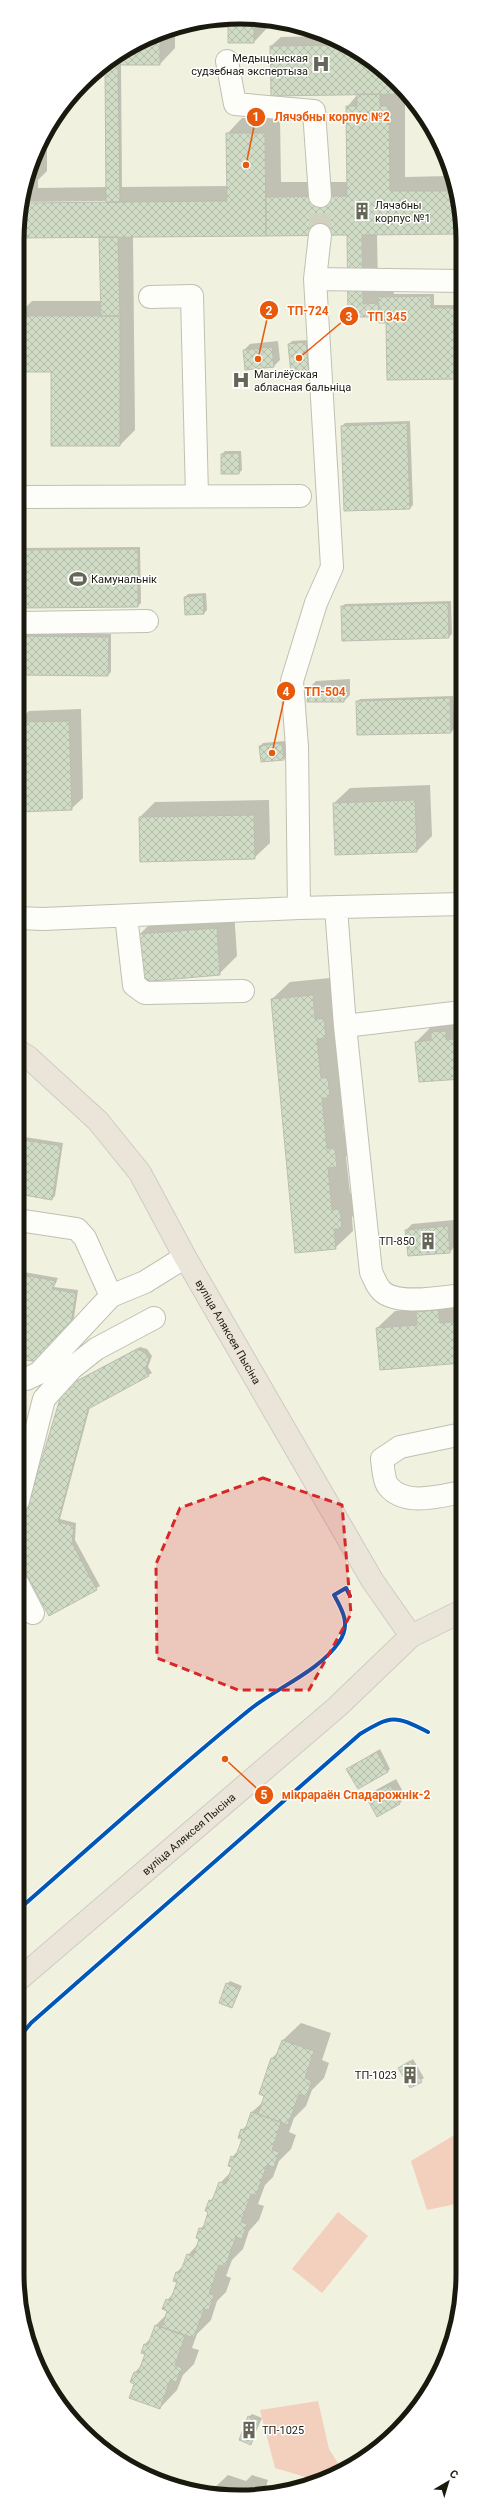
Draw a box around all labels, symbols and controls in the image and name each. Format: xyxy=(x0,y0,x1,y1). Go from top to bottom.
place label: Медыцынская судзебная экспертыза xyxy=(191,52,308,78)
hospital icon: Медыцынская судзебная экспертыза xyxy=(311,54,331,74)
callout: Лячэбны корпус №2 xyxy=(246,105,398,129)
text: 1 xyxy=(253,110,259,124)
text: Лячэбны корпус №2 xyxy=(274,110,390,124)
place label: Лячэбны корпус №1 xyxy=(375,199,431,225)
building icon: Лячэбны корпус №1 xyxy=(352,201,372,221)
callout: ТП-724 xyxy=(259,298,336,322)
text: 2 xyxy=(266,304,273,318)
text: ТП-724 xyxy=(287,304,329,318)
callout: ТП 345 xyxy=(339,304,414,328)
text: 3 xyxy=(346,310,353,324)
text: ТП 345 xyxy=(367,310,407,324)
place label: Магілёўская абласная бальніца xyxy=(254,368,351,394)
hospital icon: Магілёўская абласная бальніца xyxy=(231,370,251,390)
sports icon: Камунальнік xyxy=(68,569,88,589)
place label: Камунальнік xyxy=(91,573,157,586)
callout: ТП-504 xyxy=(276,679,353,703)
text: 4 xyxy=(283,685,290,699)
text: ТП-504 xyxy=(304,685,346,699)
building icon: ТП-850 xyxy=(418,1231,438,1251)
place label: ТП-850 xyxy=(379,1235,415,1248)
street label: вуліца Аляксея Пысіна xyxy=(193,1277,264,1386)
callout: мікрараён Спадарожнік-2 xyxy=(254,1783,438,1807)
text: 5 xyxy=(261,1788,268,1802)
text: мікрараён Спадарожнік-2 xyxy=(282,1788,430,1802)
street label: вуліца Аляксея Пысіна xyxy=(139,1790,238,1878)
building icon: ТП-1023 xyxy=(400,2065,420,2085)
place label: ТП-1023 xyxy=(355,2069,397,2082)
building icon: ТП-1025 xyxy=(239,2420,259,2440)
place label: ТП-1025 xyxy=(262,2424,304,2437)
north arrow xyxy=(428,2462,468,2502)
text: С xyxy=(447,2467,461,2482)

